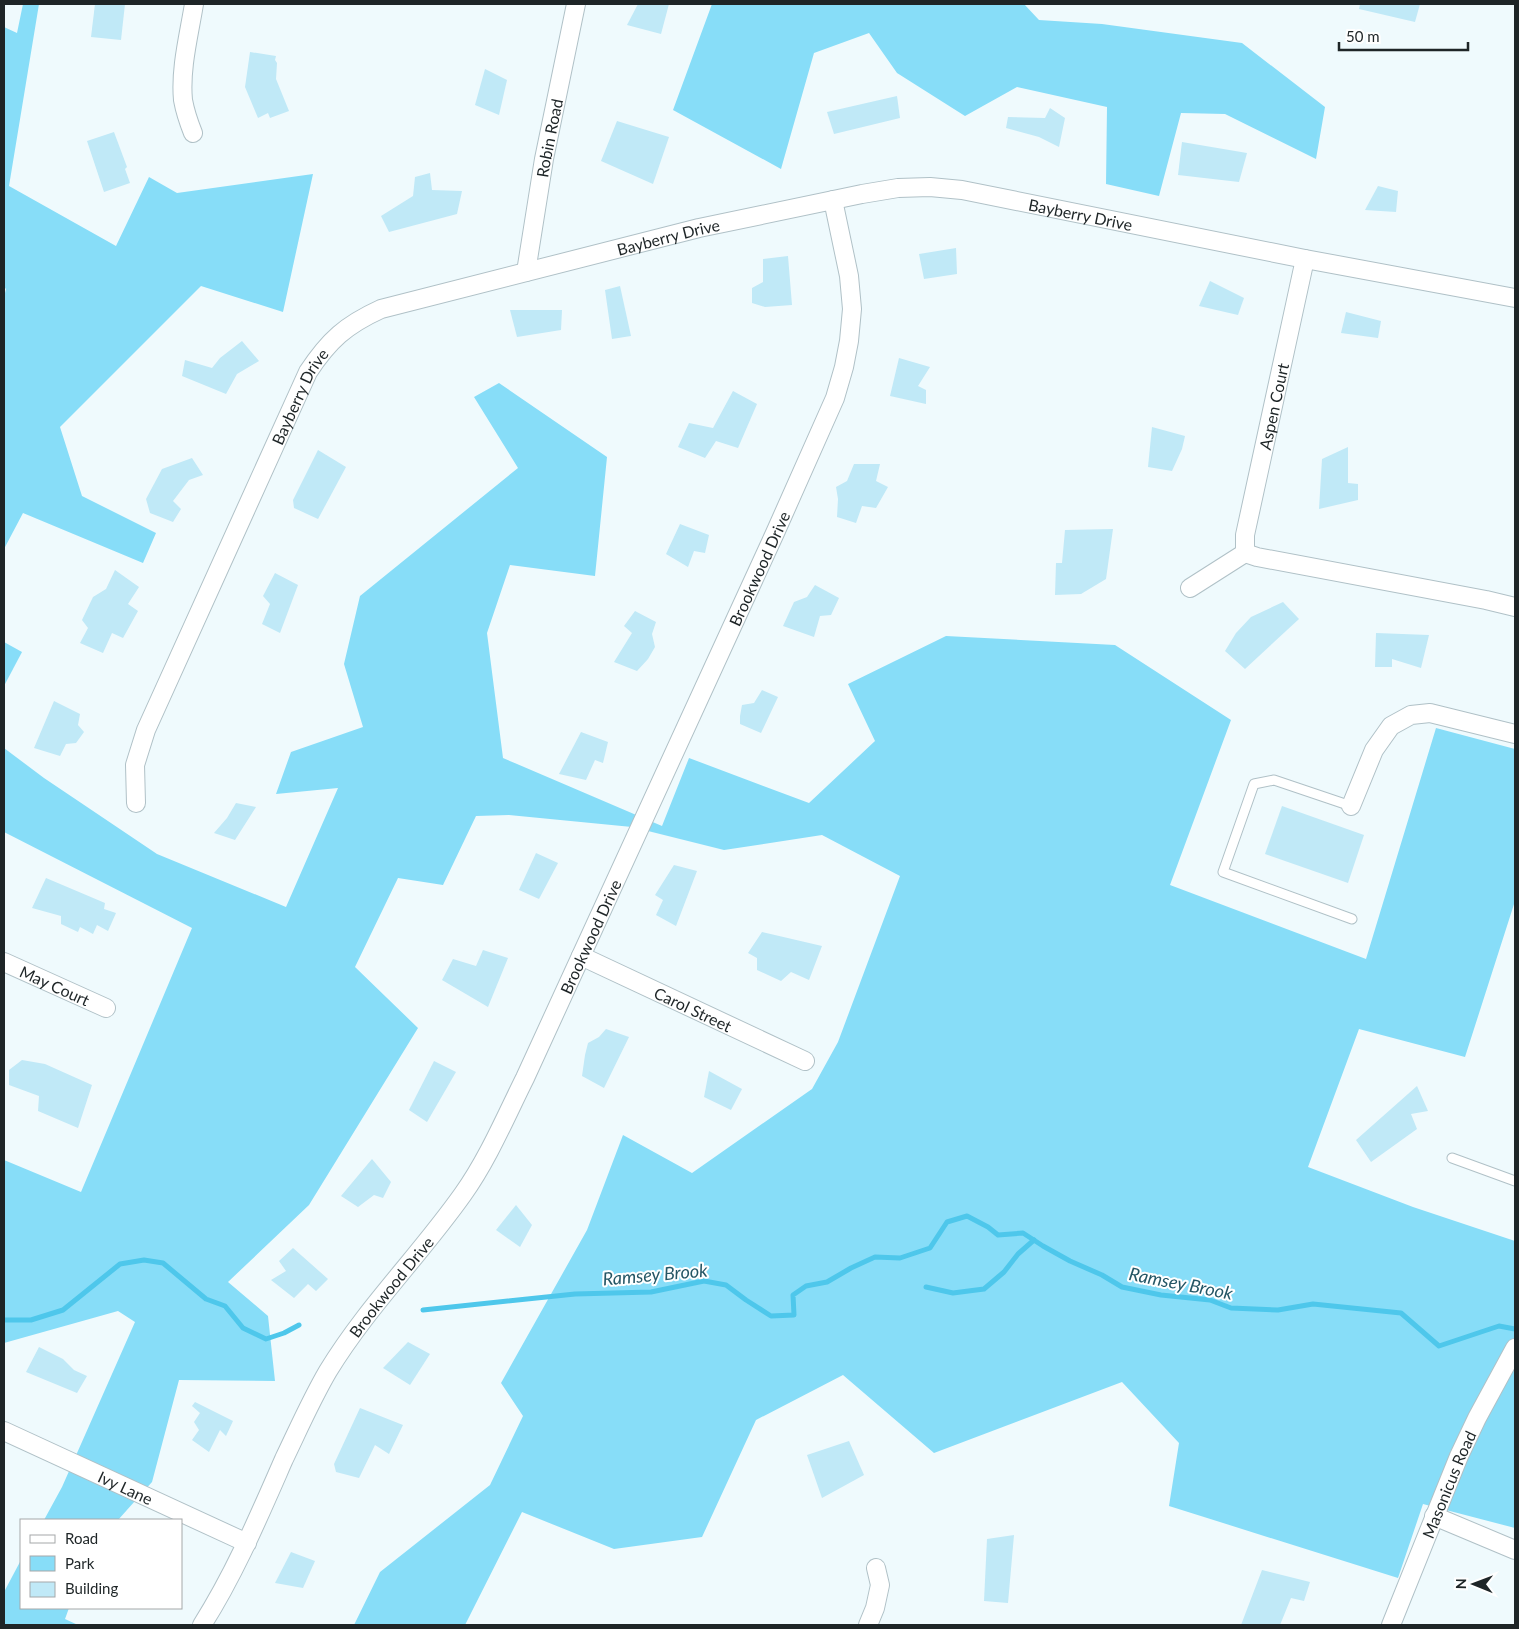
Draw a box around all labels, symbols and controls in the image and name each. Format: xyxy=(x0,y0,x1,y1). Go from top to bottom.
scale bar xyxy=(1339,20,1468,52)
text: 50 m xyxy=(1346,27,1380,45)
street label: Robin Road xyxy=(532,97,566,179)
street label: Bayberry Drive xyxy=(1027,194,1134,234)
street label: Bayberry Drive xyxy=(615,214,721,258)
street label: Bayberry Drive xyxy=(267,344,331,447)
street label: Aspen Court xyxy=(1254,361,1292,451)
street label: Brookwood Drive xyxy=(724,508,793,628)
street label: Brookwood Drive xyxy=(556,876,624,997)
street label: May Court xyxy=(17,961,93,1009)
street label: Carol Street xyxy=(652,982,735,1035)
street label: Brookwood Drive xyxy=(344,1232,437,1341)
water label: Ramsey Brook xyxy=(602,1258,709,1290)
water label: Ramsey Brook xyxy=(1127,1262,1235,1304)
street label: Masonicus Road xyxy=(1418,1427,1479,1541)
street label: Ivy Lane xyxy=(95,1466,156,1508)
legend xyxy=(20,1519,182,1609)
text: Road xyxy=(65,1529,98,1547)
text: Park xyxy=(65,1554,95,1572)
north arrow xyxy=(1449,1559,1499,1609)
text: N xyxy=(1452,1578,1469,1589)
text: Building xyxy=(65,1579,118,1597)

